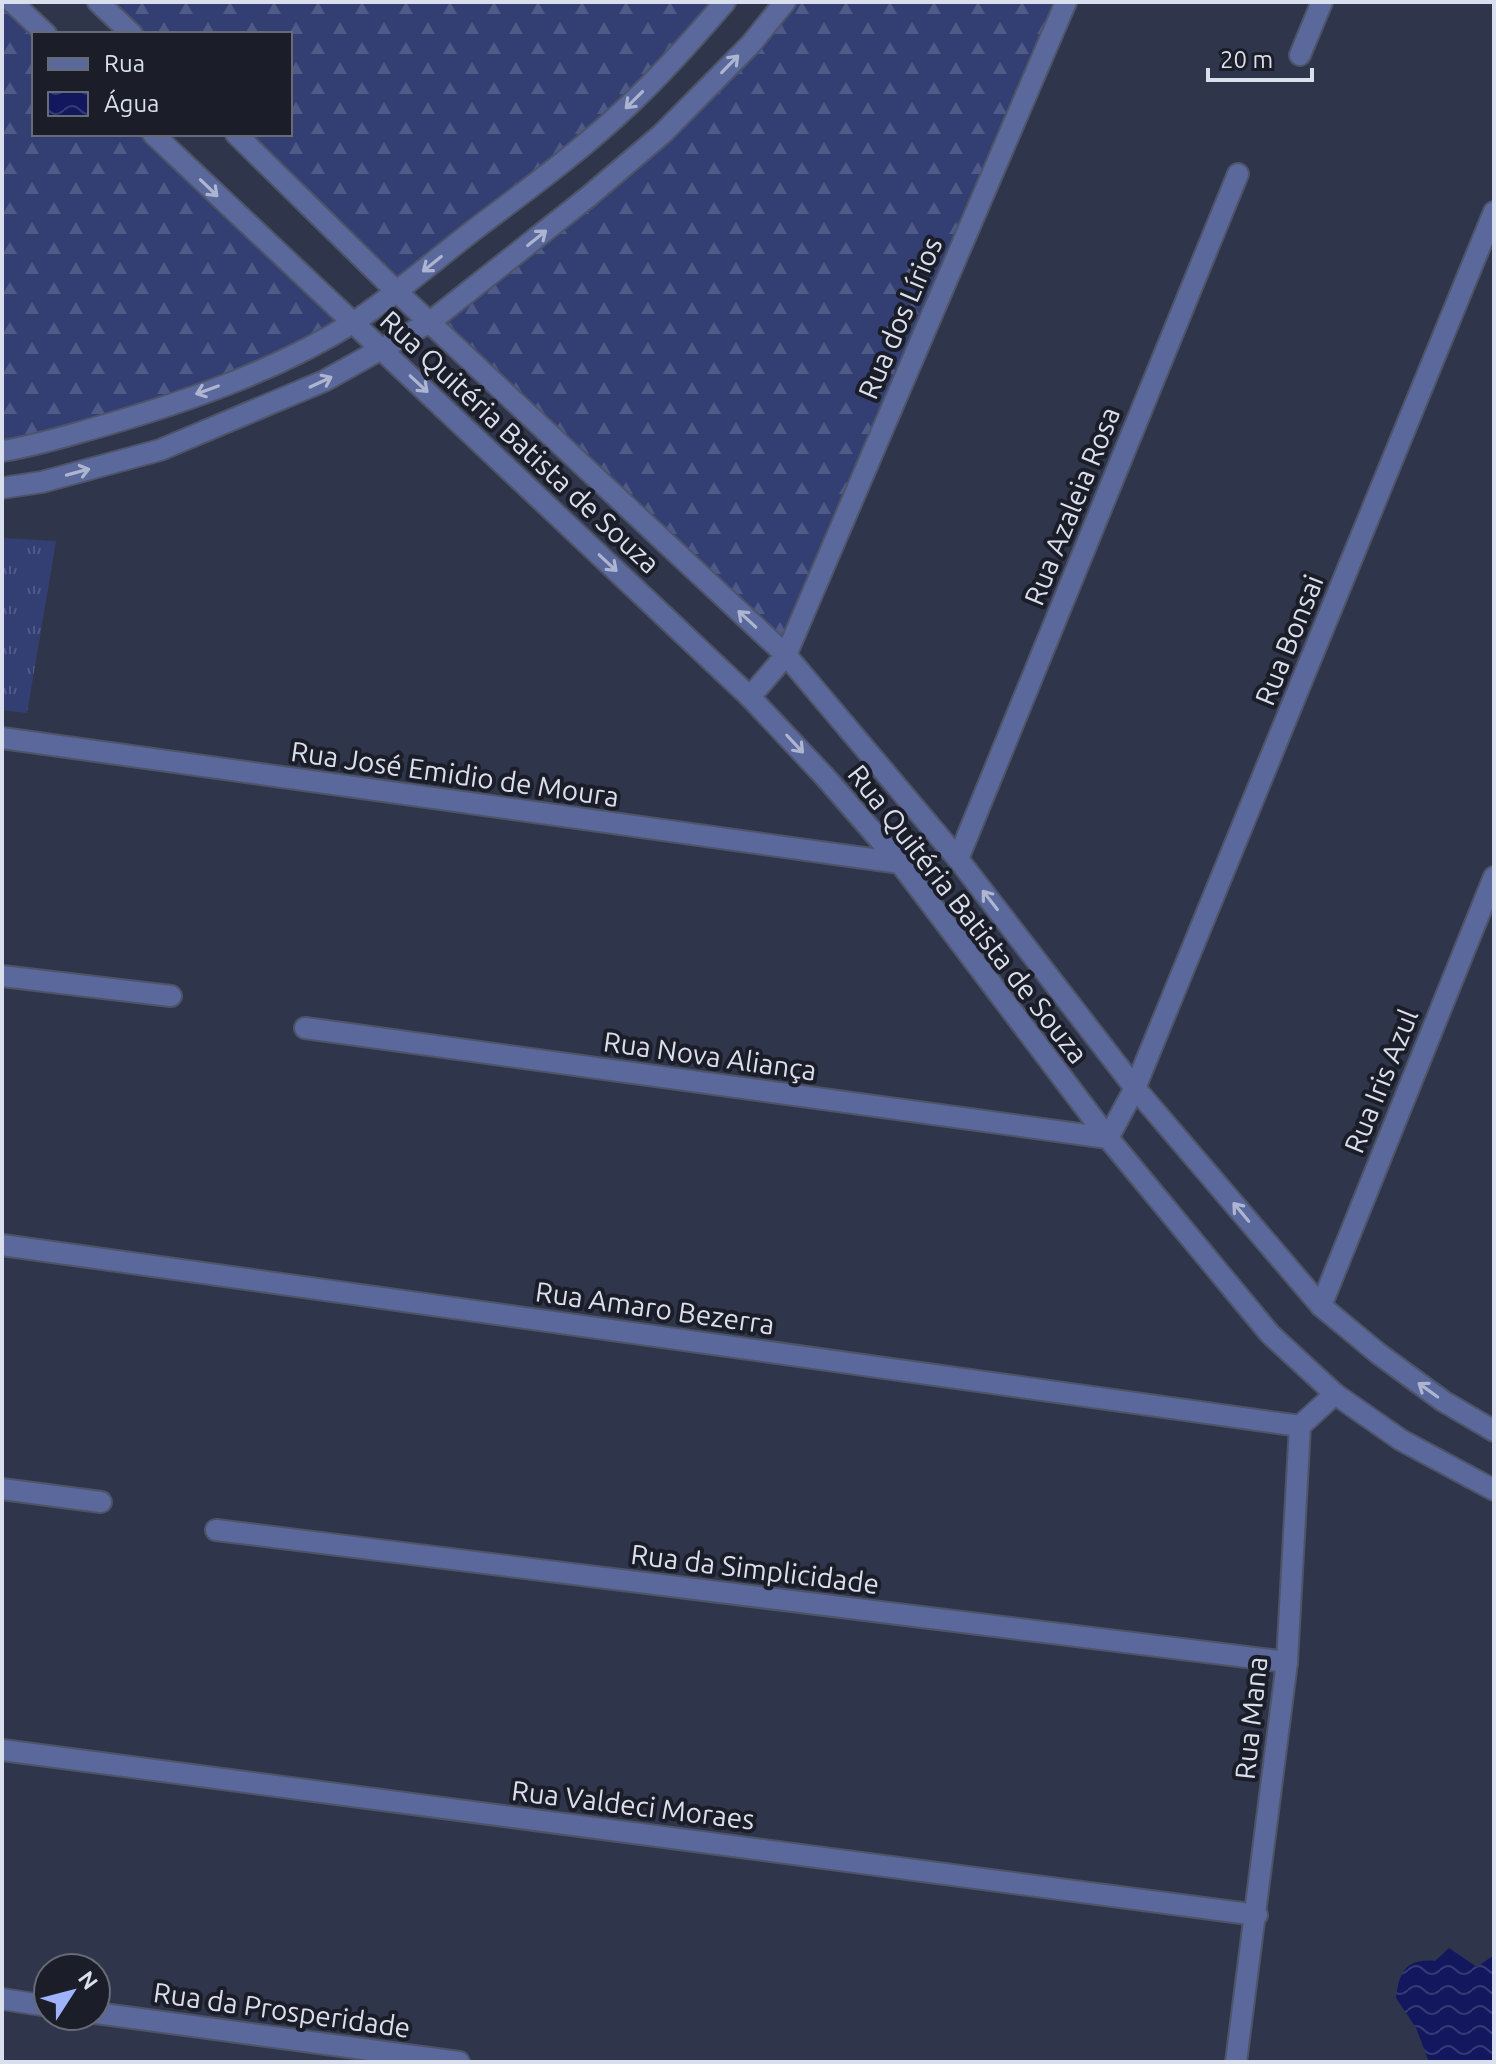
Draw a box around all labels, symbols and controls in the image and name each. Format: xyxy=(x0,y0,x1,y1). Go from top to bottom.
legend xyxy=(32,32,292,136)
scale bar xyxy=(1208,32,1312,82)
text: 20 m xyxy=(1220,46,1273,73)
text: Rua xyxy=(104,50,145,77)
one-way arrow xyxy=(720,55,739,75)
text: Água xyxy=(104,89,159,117)
one-way arrow xyxy=(625,90,644,109)
one-way arrow xyxy=(199,178,218,197)
one-way arrow xyxy=(526,229,547,247)
street label: Rua dos Lírios xyxy=(852,232,948,403)
one-way arrow xyxy=(422,255,443,273)
street label: Rua Quitéria Batista de Souza xyxy=(375,304,666,579)
one-way arrow xyxy=(309,373,333,388)
one-way arrow xyxy=(409,375,429,393)
one-way arrow xyxy=(195,384,220,398)
street label: Rua Azaleia Rosa xyxy=(1018,402,1125,609)
one-way arrow xyxy=(65,464,91,479)
one-way arrow xyxy=(598,553,618,572)
street label: Rua Bonsai xyxy=(1248,570,1329,709)
one-way arrow xyxy=(737,609,757,628)
one-way arrow xyxy=(785,734,803,754)
street label: Rua José Emidio de Moura xyxy=(289,735,621,812)
street label: Rua Quitéria Batista de Souza xyxy=(842,758,1094,1069)
one-way arrow xyxy=(981,890,999,911)
street label: Rua Iris Azul xyxy=(1338,1004,1423,1157)
street label: Rua Nova Aliança xyxy=(601,1025,819,1086)
one-way arrow xyxy=(1232,1202,1250,1222)
street label: Rua Amaro Bezerra xyxy=(533,1275,777,1340)
one-way arrow xyxy=(1417,1382,1439,1399)
street label: Rua da Simplicidade xyxy=(629,1538,881,1599)
street label: Rua Mana xyxy=(1229,1655,1272,1781)
street label: Rua Valdeci Moraes xyxy=(510,1774,756,1835)
north arrow xyxy=(32,1952,112,2032)
text: N xyxy=(74,1966,104,1994)
street label: Rua da Prosperidade xyxy=(152,1976,413,2043)

